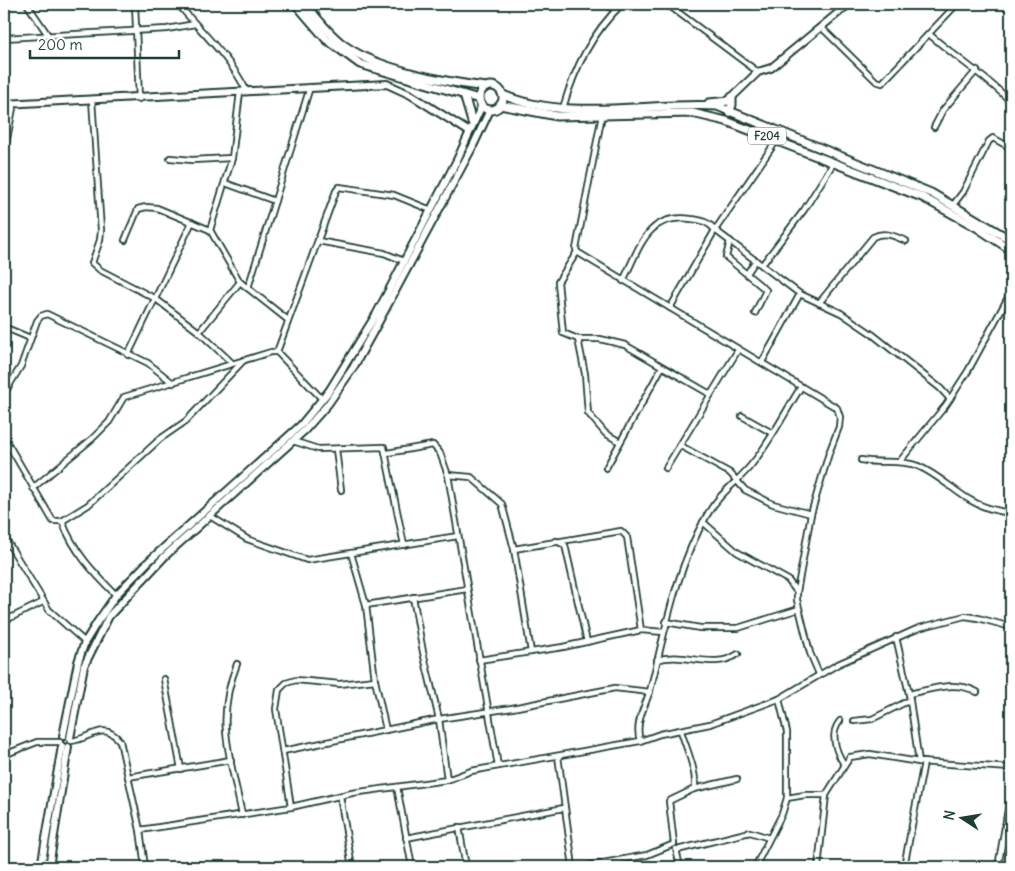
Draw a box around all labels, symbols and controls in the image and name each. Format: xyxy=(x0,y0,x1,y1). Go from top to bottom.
scale bar xyxy=(30,28,179,60)
text: 200 m xyxy=(38,35,83,54)
road number: F204 xyxy=(748,128,786,144)
north arrow xyxy=(938,794,988,844)
text: N xyxy=(939,809,959,822)

